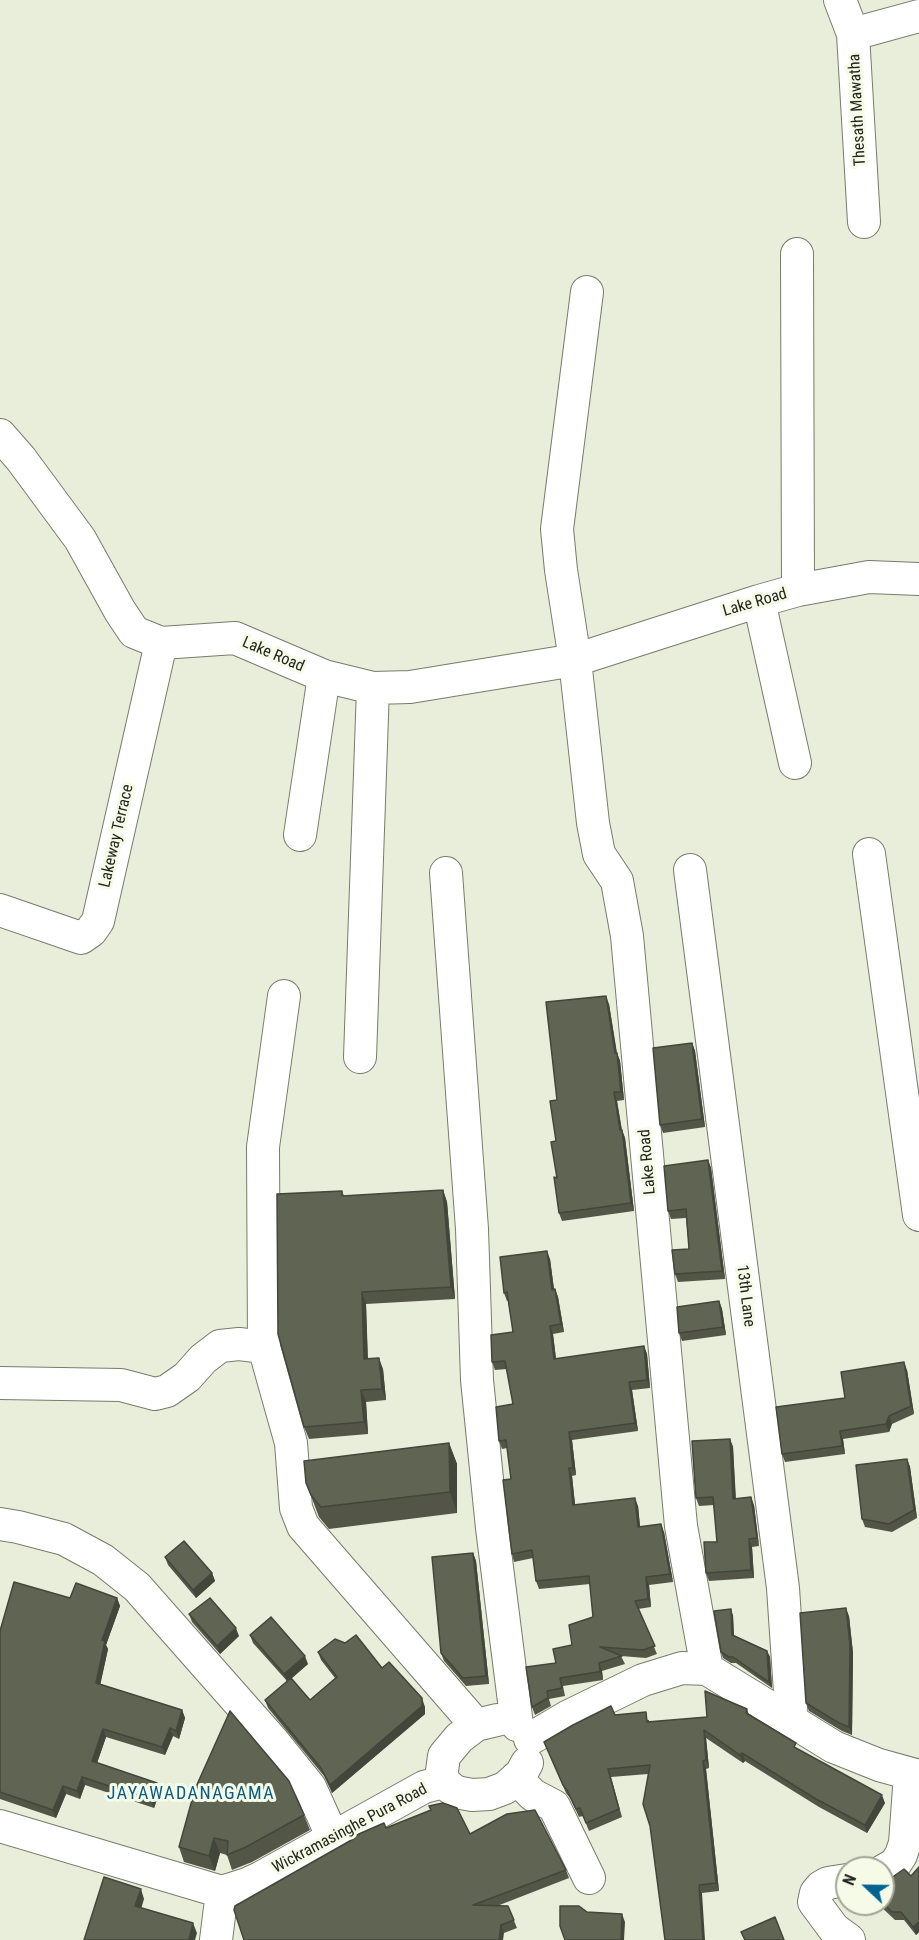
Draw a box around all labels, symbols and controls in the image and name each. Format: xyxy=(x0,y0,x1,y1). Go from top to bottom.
street label: Thesath Mawatha xyxy=(845,53,871,167)
street label: Lake Road xyxy=(721,585,789,621)
street label: Lake Road xyxy=(239,633,307,677)
street label: Lakeway Terrace xyxy=(96,783,138,889)
street label: Lake Road xyxy=(636,1128,660,1196)
street label: 13th Lane xyxy=(732,1264,758,1328)
street label: Wickramasinghe Pura Road xyxy=(269,1780,431,1878)
district label: JAYAWADANAGAMA xyxy=(107,1783,275,1805)
north arrow xyxy=(835,1856,895,1916)
text: N xyxy=(839,1872,860,1888)

